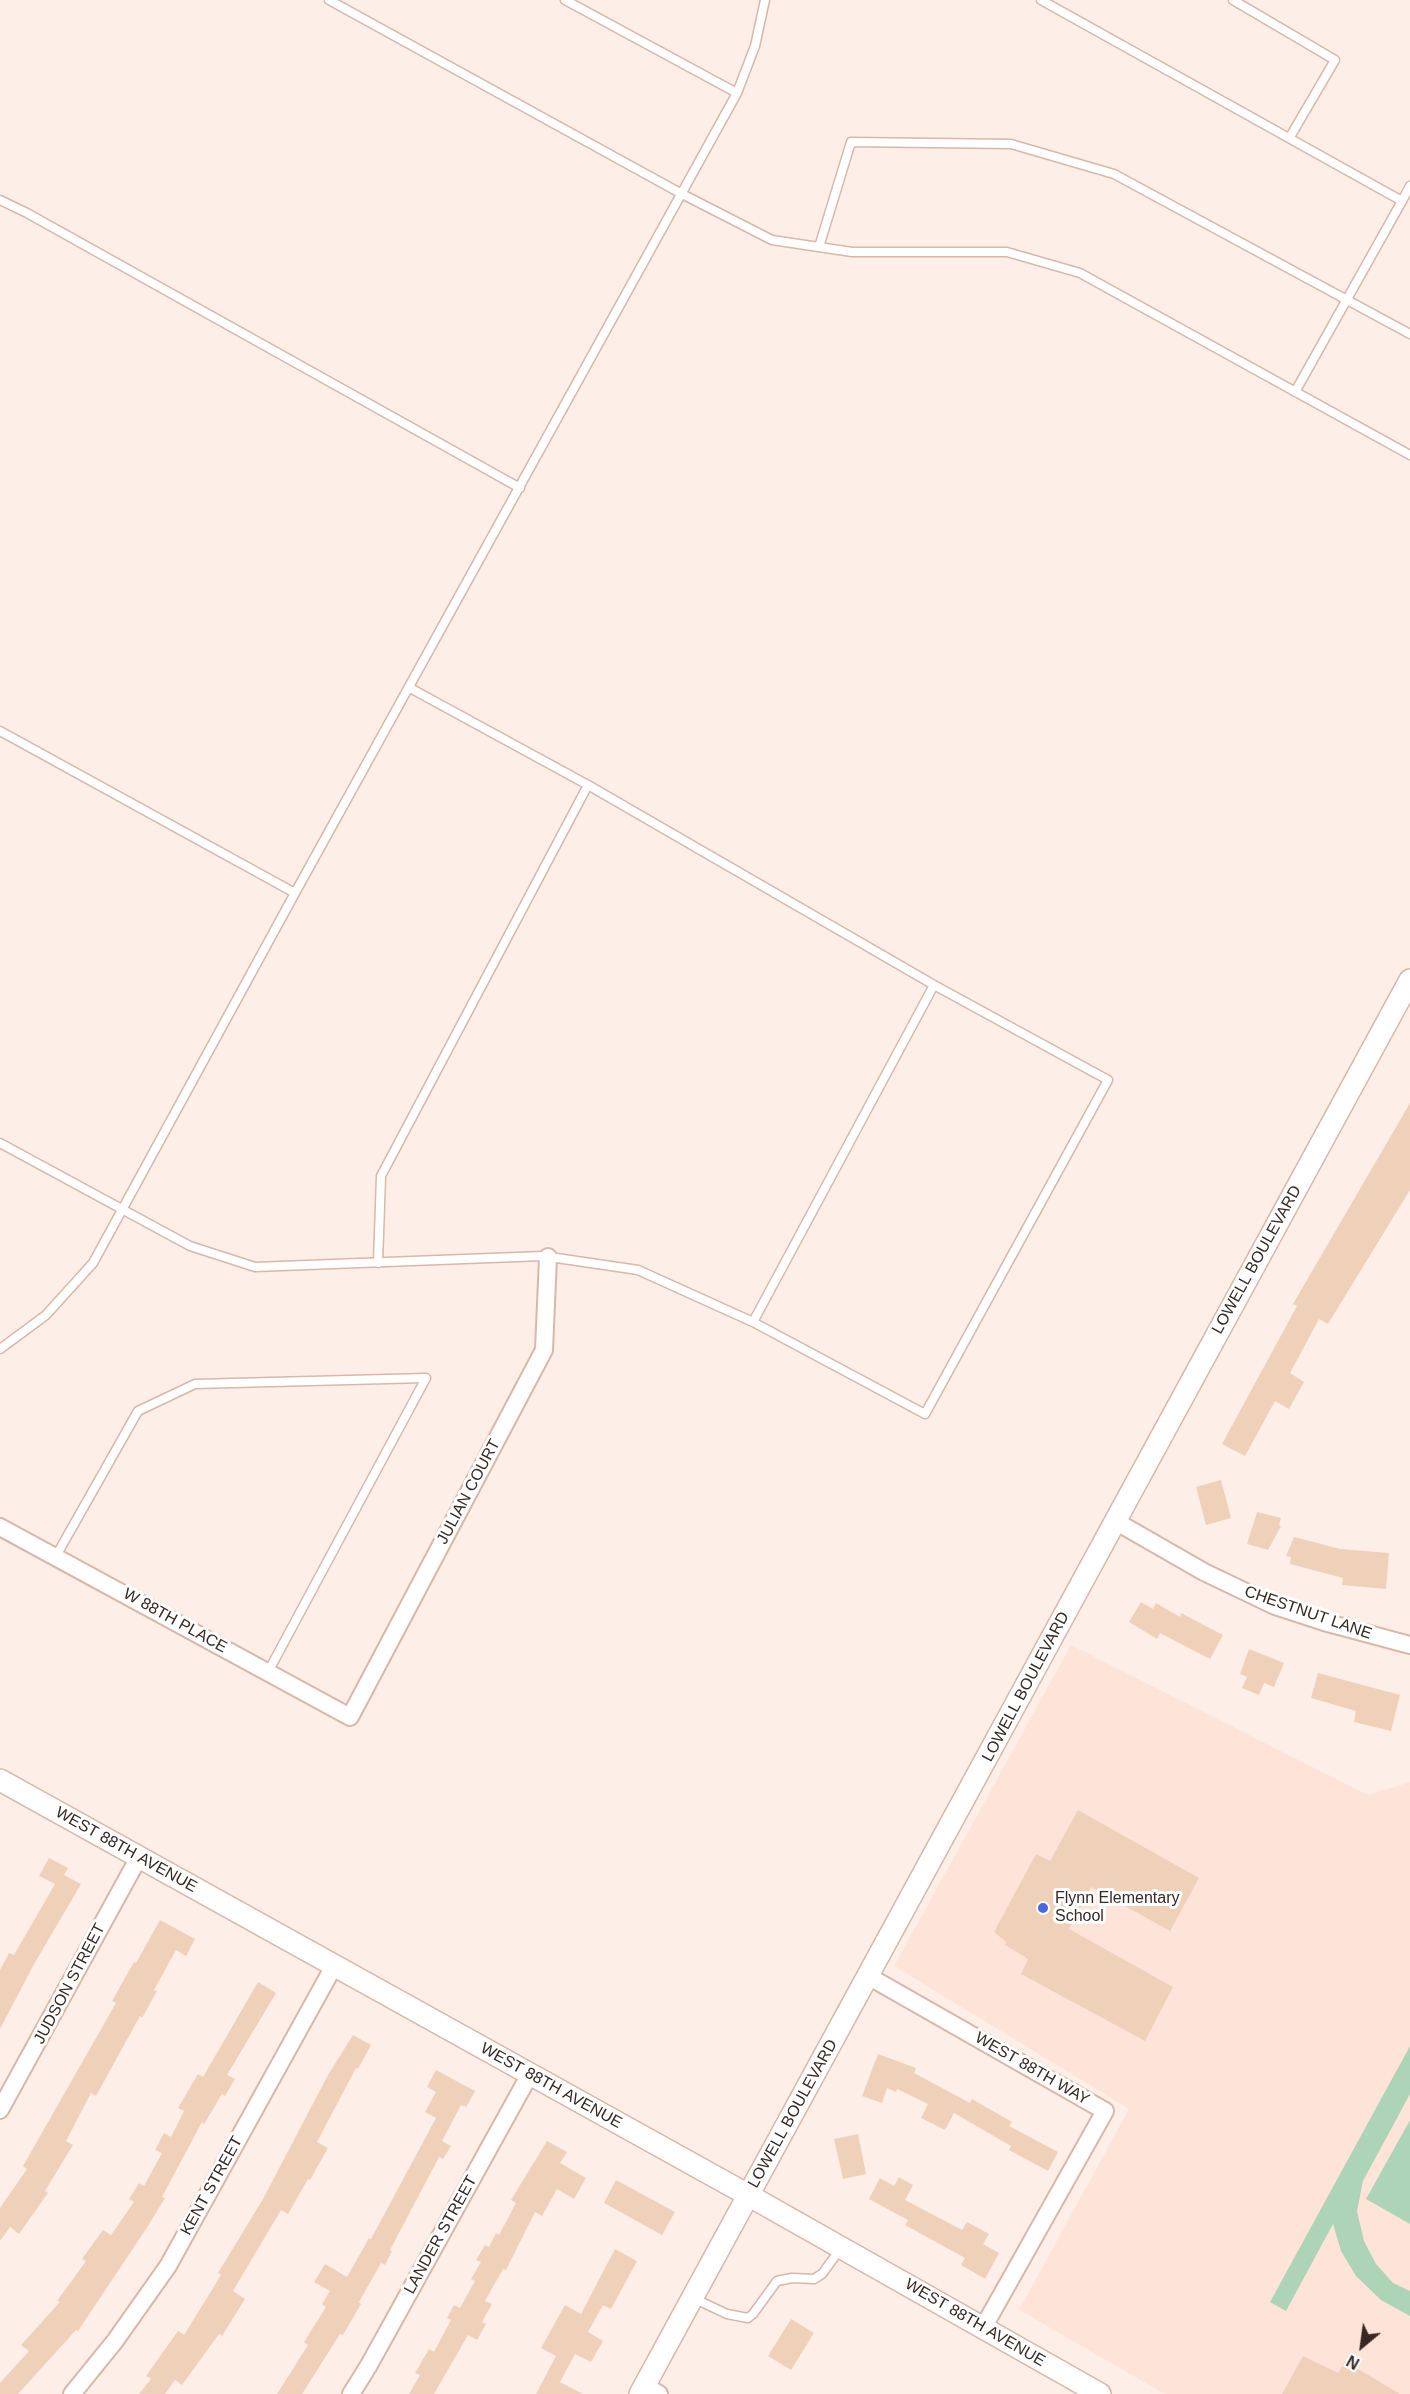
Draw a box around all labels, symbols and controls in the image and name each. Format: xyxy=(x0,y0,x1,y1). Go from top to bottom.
street label: LOWELL BOULEVARD xyxy=(1208,1182,1306,1338)
street label: JULIAN COURT xyxy=(433,1436,505,1548)
street label: CHESTNUT LANE xyxy=(1242,1582,1374,1644)
street label: W 88TH PLACE xyxy=(120,1585,230,1657)
street label: LOWELL BOULEVARD xyxy=(978,1609,1074,1765)
street label: WEST 88TH AVENUE xyxy=(52,1803,200,1897)
place label: Flynn Elementary School xyxy=(1055,1889,1179,1927)
marker: Flynn Elementary School xyxy=(1036,1901,1050,1915)
street label: JUDSON STREET xyxy=(30,1921,110,2047)
street label: WEST 88TH WAY xyxy=(971,2028,1093,2110)
street label: LOWELL BOULEVARD xyxy=(744,2036,842,2192)
street label: WEST 88TH AVENUE xyxy=(477,2039,625,2133)
street label: KENT STREET xyxy=(177,2133,247,2239)
street label: LANDER STREET xyxy=(400,2172,482,2298)
street label: WEST 88TH AVENUE xyxy=(901,2275,1049,2371)
north arrow xyxy=(1332,2316,1392,2376)
text: N xyxy=(1344,2352,1362,2372)

